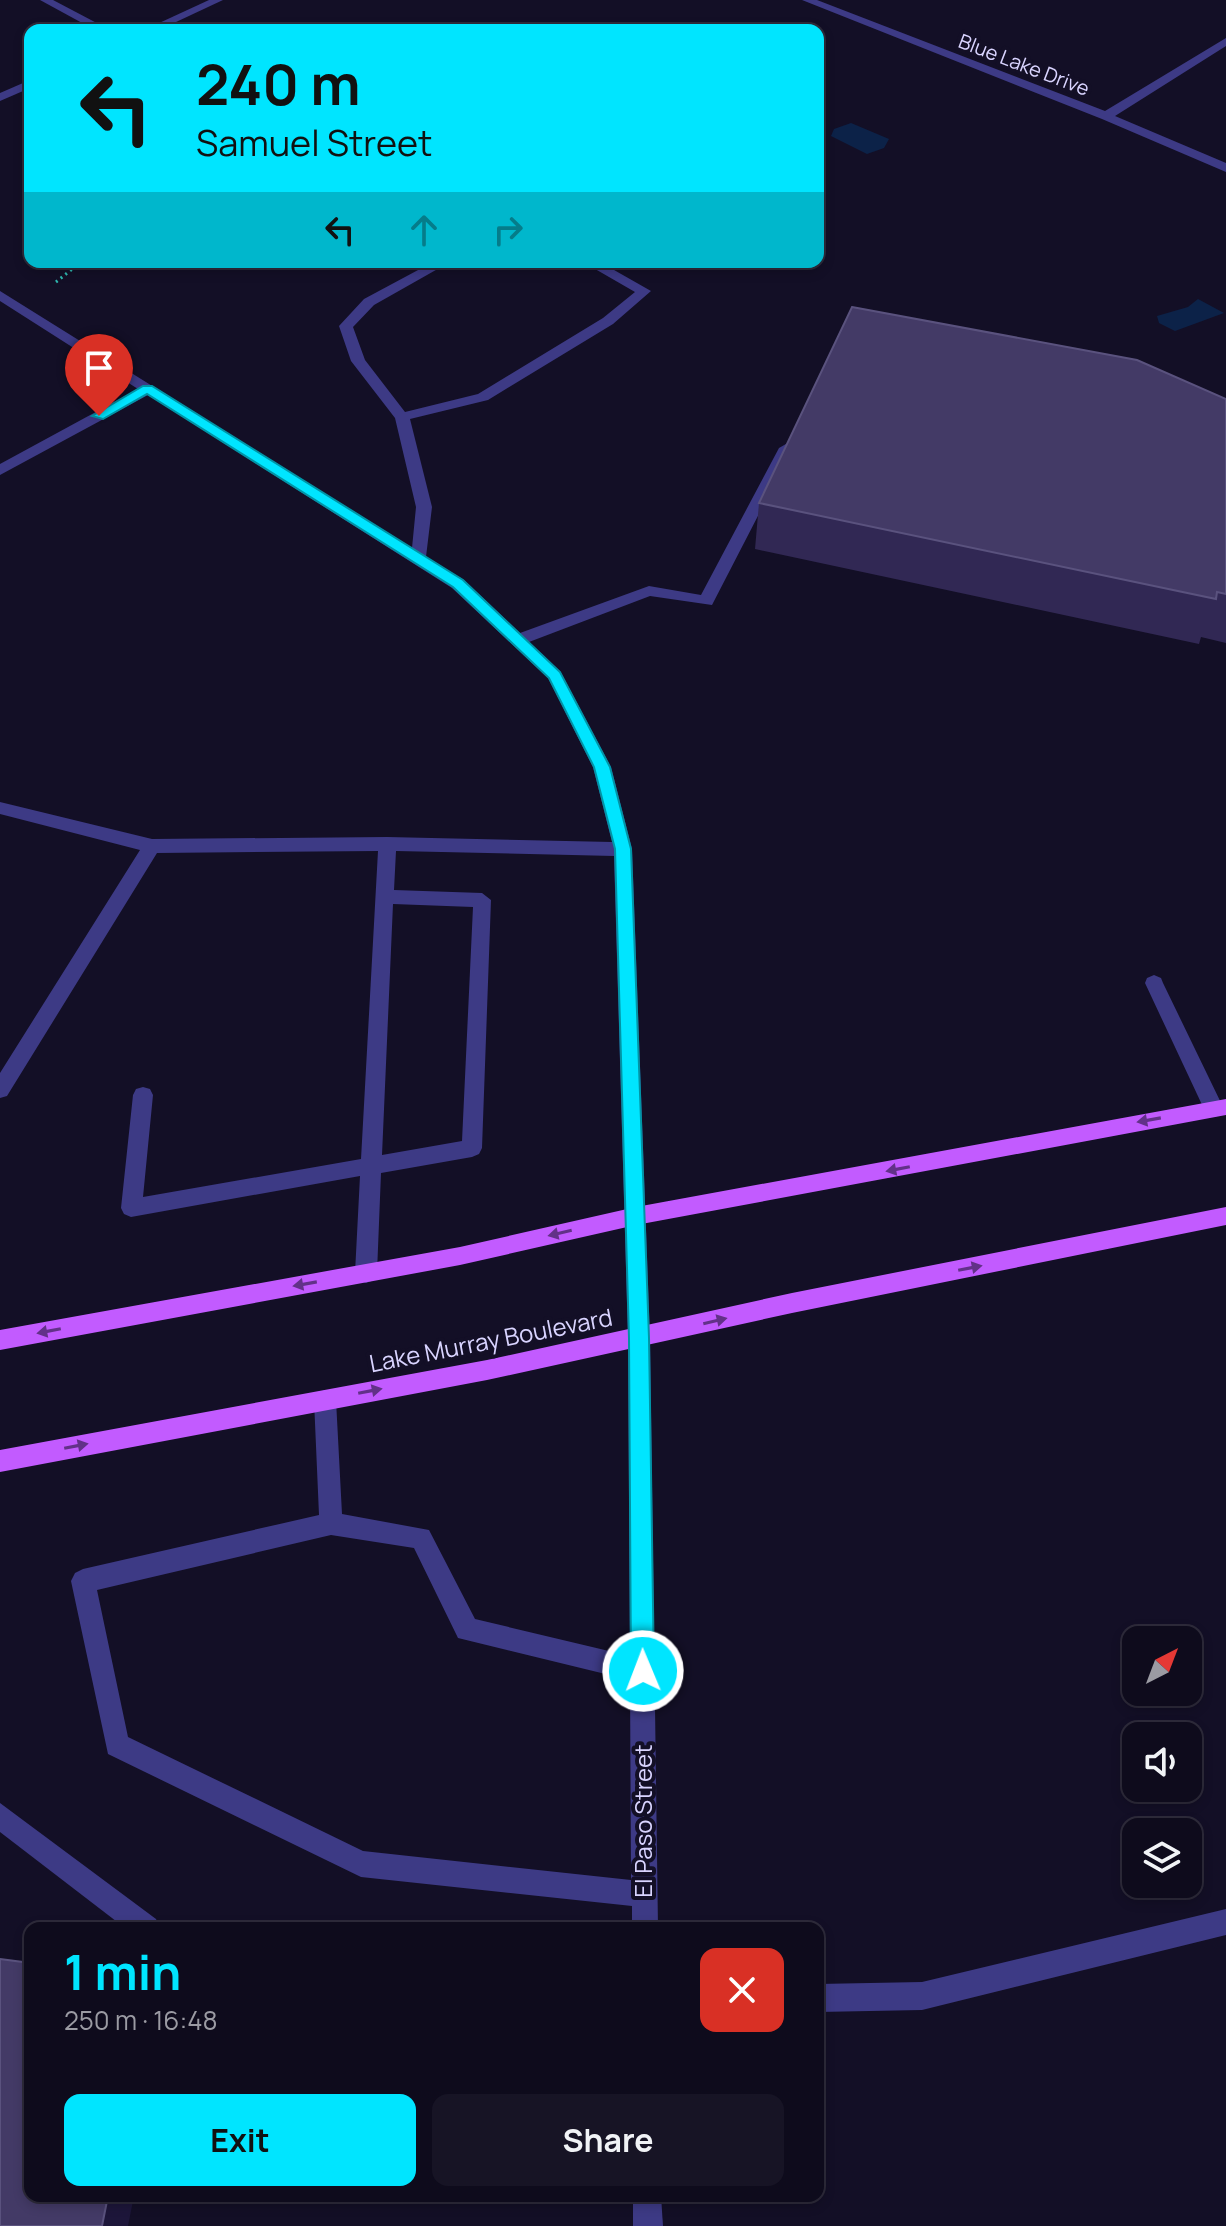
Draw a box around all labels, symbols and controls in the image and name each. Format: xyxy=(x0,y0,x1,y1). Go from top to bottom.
street label: Blue Lake Drive xyxy=(955,27,1093,102)
text: 240 m xyxy=(196,45,361,122)
icon: left xyxy=(64,56,168,160)
text: Samuel Street xyxy=(196,118,432,167)
icon: left xyxy=(318,208,362,252)
icon: ahead xyxy=(402,208,446,252)
icon: right xyxy=(486,208,530,252)
pin xyxy=(65,334,133,416)
icon: arrive xyxy=(77,346,121,390)
one-way arrow xyxy=(1136,1115,1161,1127)
one-way arrow xyxy=(885,1163,910,1175)
one-way arrow xyxy=(547,1227,572,1240)
one-way arrow xyxy=(957,1261,982,1273)
one-way arrow xyxy=(292,1279,317,1291)
street label: Lake Murray Boulevard xyxy=(366,1300,615,1379)
one-way arrow xyxy=(703,1314,728,1326)
one-way arrow xyxy=(36,1325,61,1338)
one-way arrow xyxy=(358,1385,383,1397)
one-way arrow xyxy=(64,1439,89,1451)
north arrow xyxy=(1122,1626,1202,1706)
map controls xyxy=(1122,1626,1202,1898)
position arrow xyxy=(601,1629,685,1713)
button: sound xyxy=(1122,1722,1202,1802)
street label: El Paso Street xyxy=(626,1744,659,1898)
button: layers xyxy=(1122,1818,1202,1898)
text: 1 min xyxy=(64,1939,181,2004)
button: close xyxy=(700,1948,784,2032)
text: 250 m · 16:48 xyxy=(64,2002,218,2038)
button: Exit xyxy=(64,2094,416,2186)
button: Share xyxy=(432,2094,784,2186)

